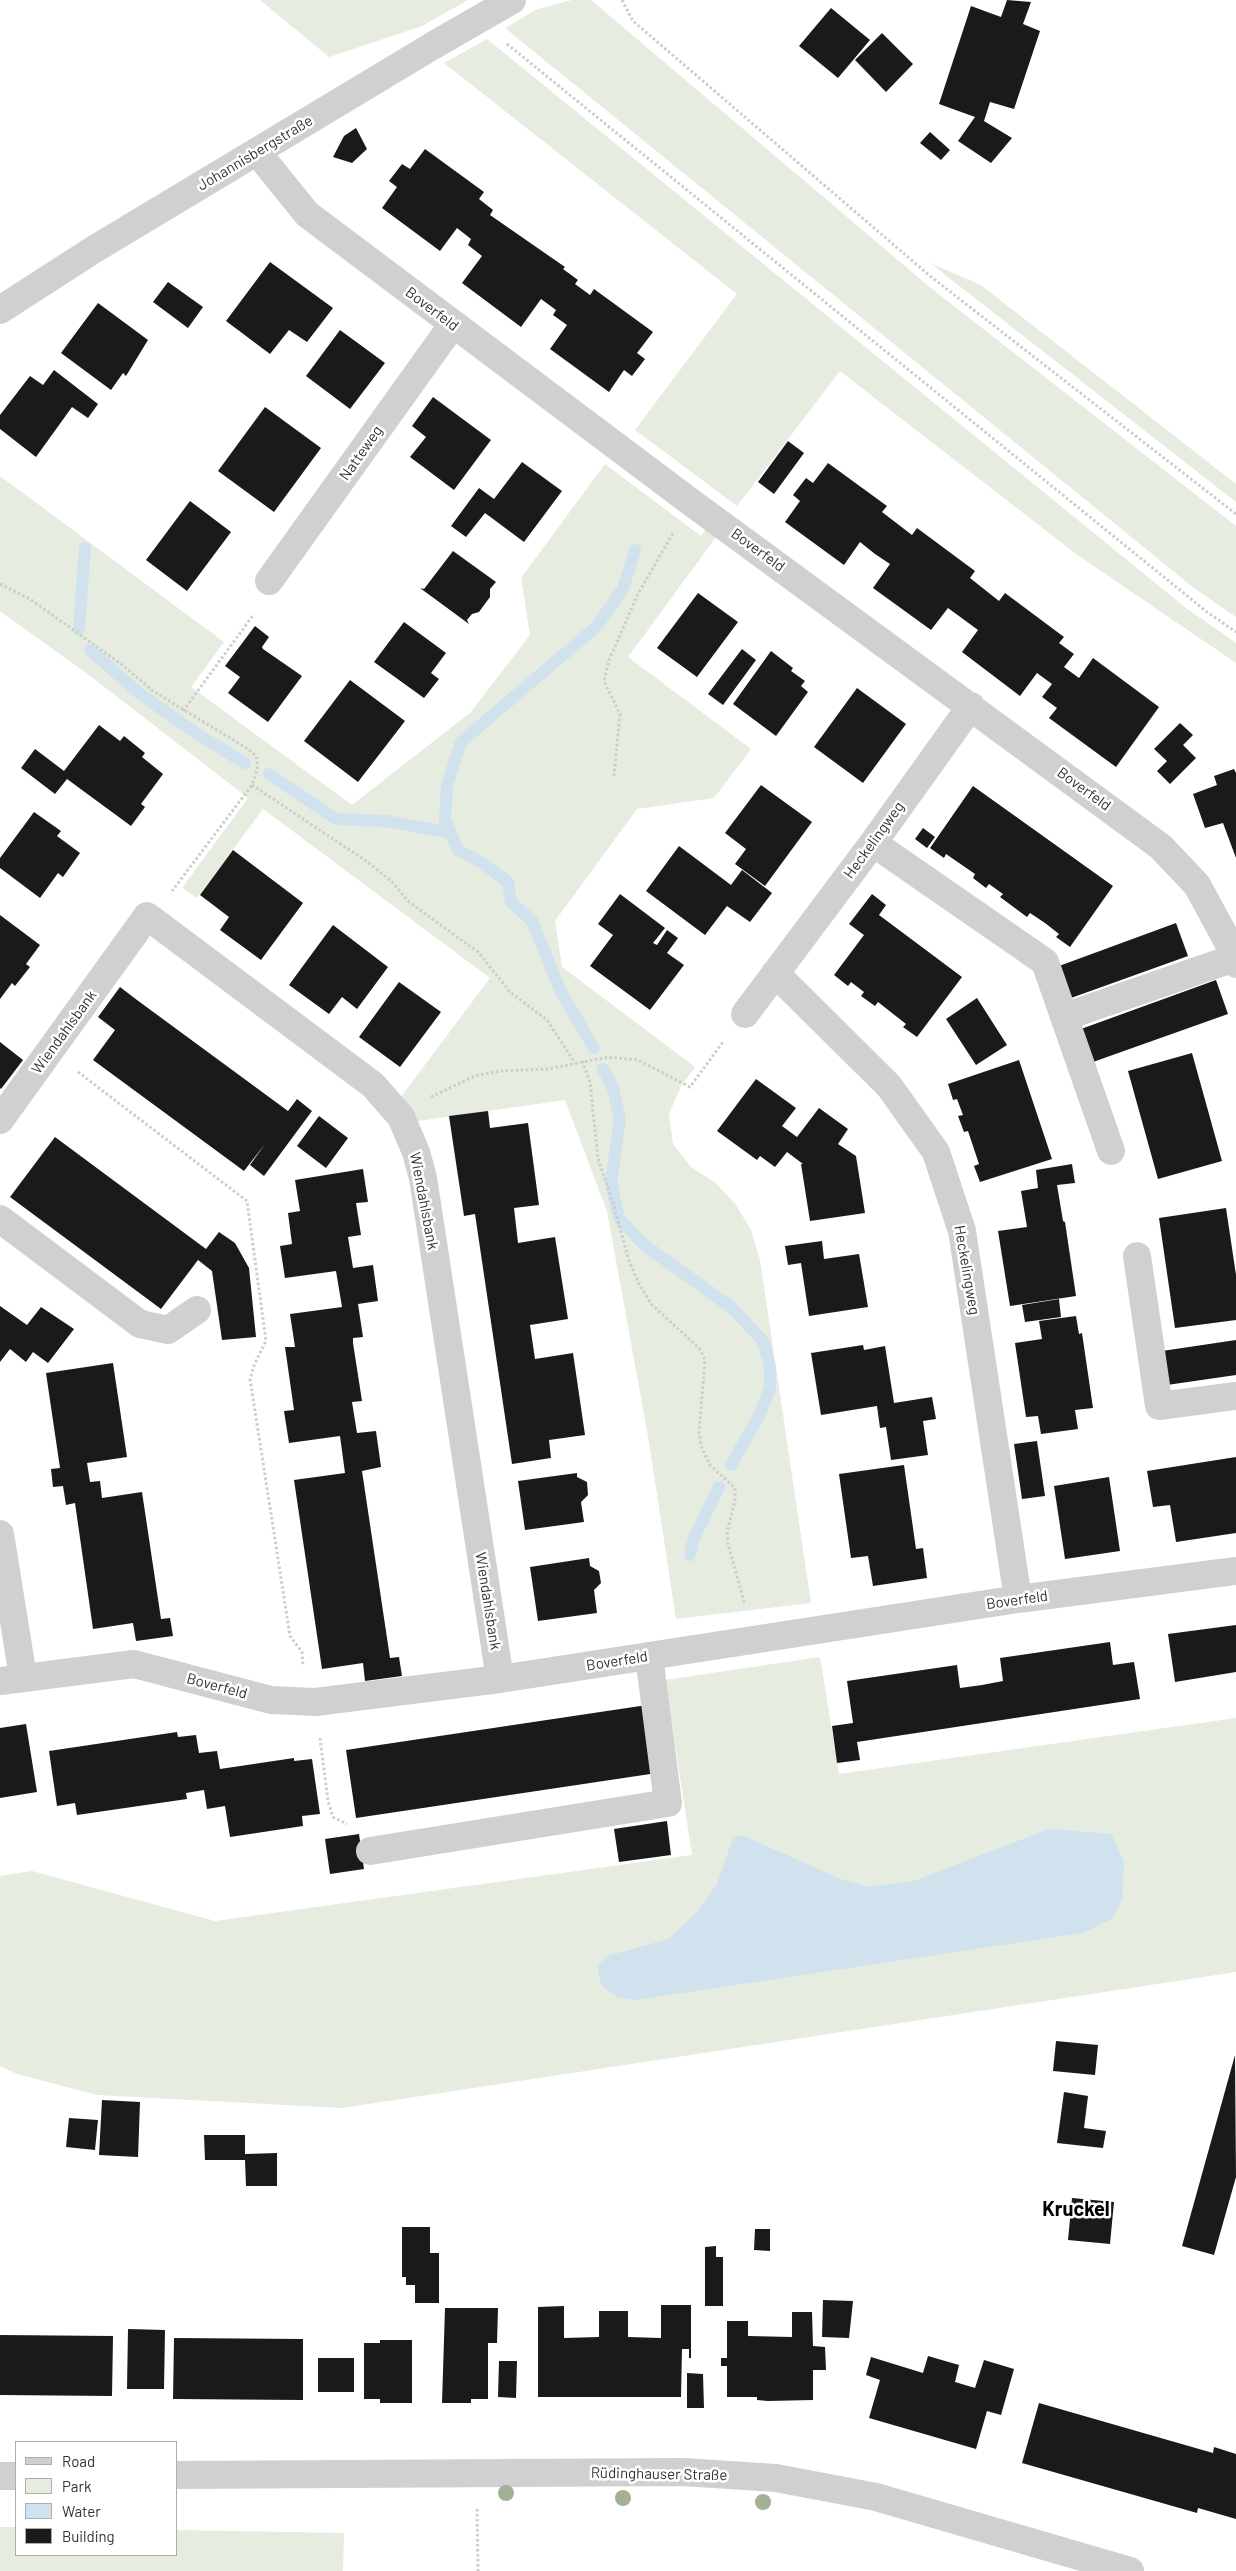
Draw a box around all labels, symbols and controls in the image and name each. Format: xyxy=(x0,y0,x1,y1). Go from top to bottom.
street label: Johannisbergstraße xyxy=(194,112,316,194)
street label: Boverfeld xyxy=(402,283,462,335)
street label: Natteweg xyxy=(336,422,386,484)
street label: Boverfeld xyxy=(728,524,788,576)
street label: Boverfeld xyxy=(1054,763,1114,815)
street label: Heckelingweg xyxy=(840,798,908,882)
street label: Wiendahlsbank xyxy=(28,987,100,1077)
street label: Wiendahlsbank xyxy=(406,1151,442,1251)
street label: Heckelingweg xyxy=(950,1224,984,1316)
street label: Wiendahlsbank xyxy=(471,1551,505,1651)
street label: Boverfeld xyxy=(985,1587,1049,1613)
street label: Boverfeld xyxy=(585,1647,649,1675)
street label: Boverfeld xyxy=(185,1669,249,1703)
district label: Kruckel xyxy=(1042,2197,1110,2221)
legend xyxy=(15,2441,178,2556)
text: Road xyxy=(62,2452,95,2470)
street label: Rüdinghauser Straße xyxy=(591,2464,727,2484)
text: Park xyxy=(62,2477,91,2495)
text: Water xyxy=(62,2502,101,2520)
text: Building xyxy=(62,2527,115,2545)

